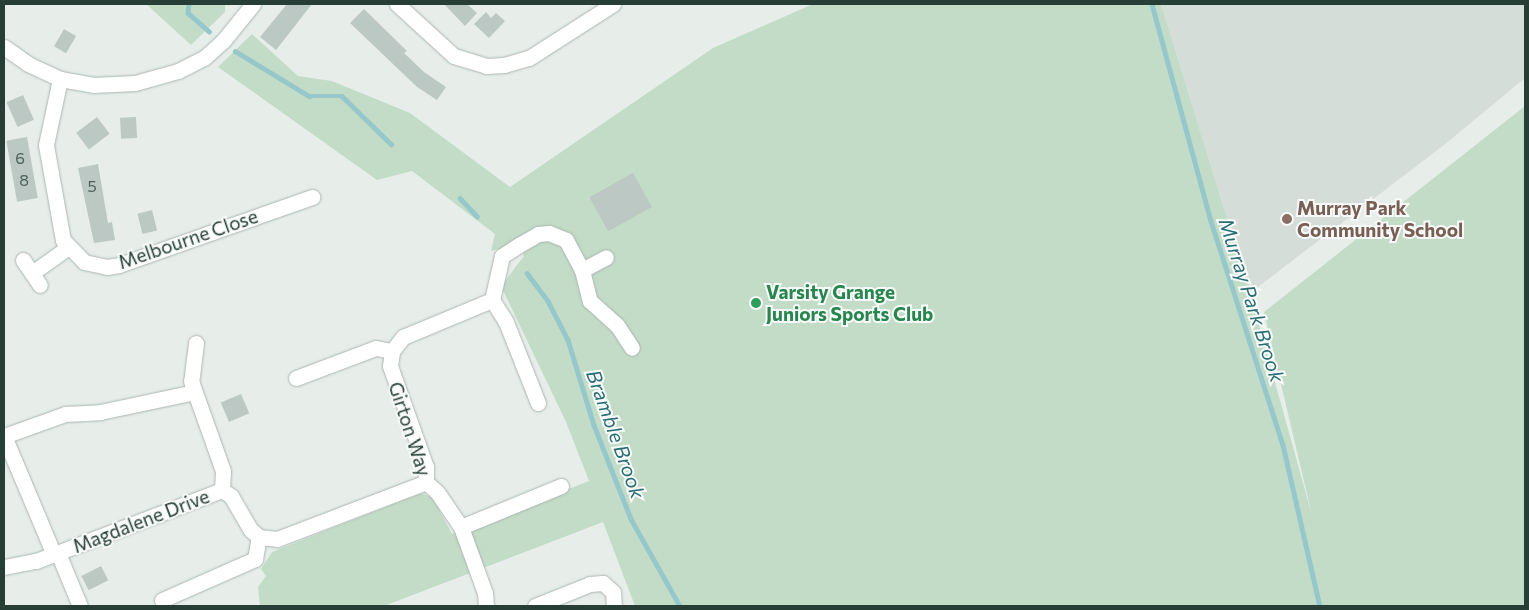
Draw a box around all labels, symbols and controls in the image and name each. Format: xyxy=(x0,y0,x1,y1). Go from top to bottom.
house number: 6 xyxy=(15,148,25,168)
house number: 8 xyxy=(19,170,29,190)
house number: 5 xyxy=(87,176,97,196)
place label: Murray Park Community School xyxy=(1297,197,1463,241)
street label: Melbourne Close xyxy=(115,204,261,274)
marker: Murray Park Community School xyxy=(1281,213,1293,225)
water label: Murray Park Brook xyxy=(1214,215,1290,385)
place label: Varsity Grange Juniors Sports Club xyxy=(766,281,933,325)
marker: Varsity Grange Juniors Sports Club xyxy=(750,297,762,309)
water label: Bramble Brook xyxy=(582,366,650,502)
street label: Girton Way xyxy=(384,379,436,479)
street label: Magdalene Drive xyxy=(70,485,212,557)

